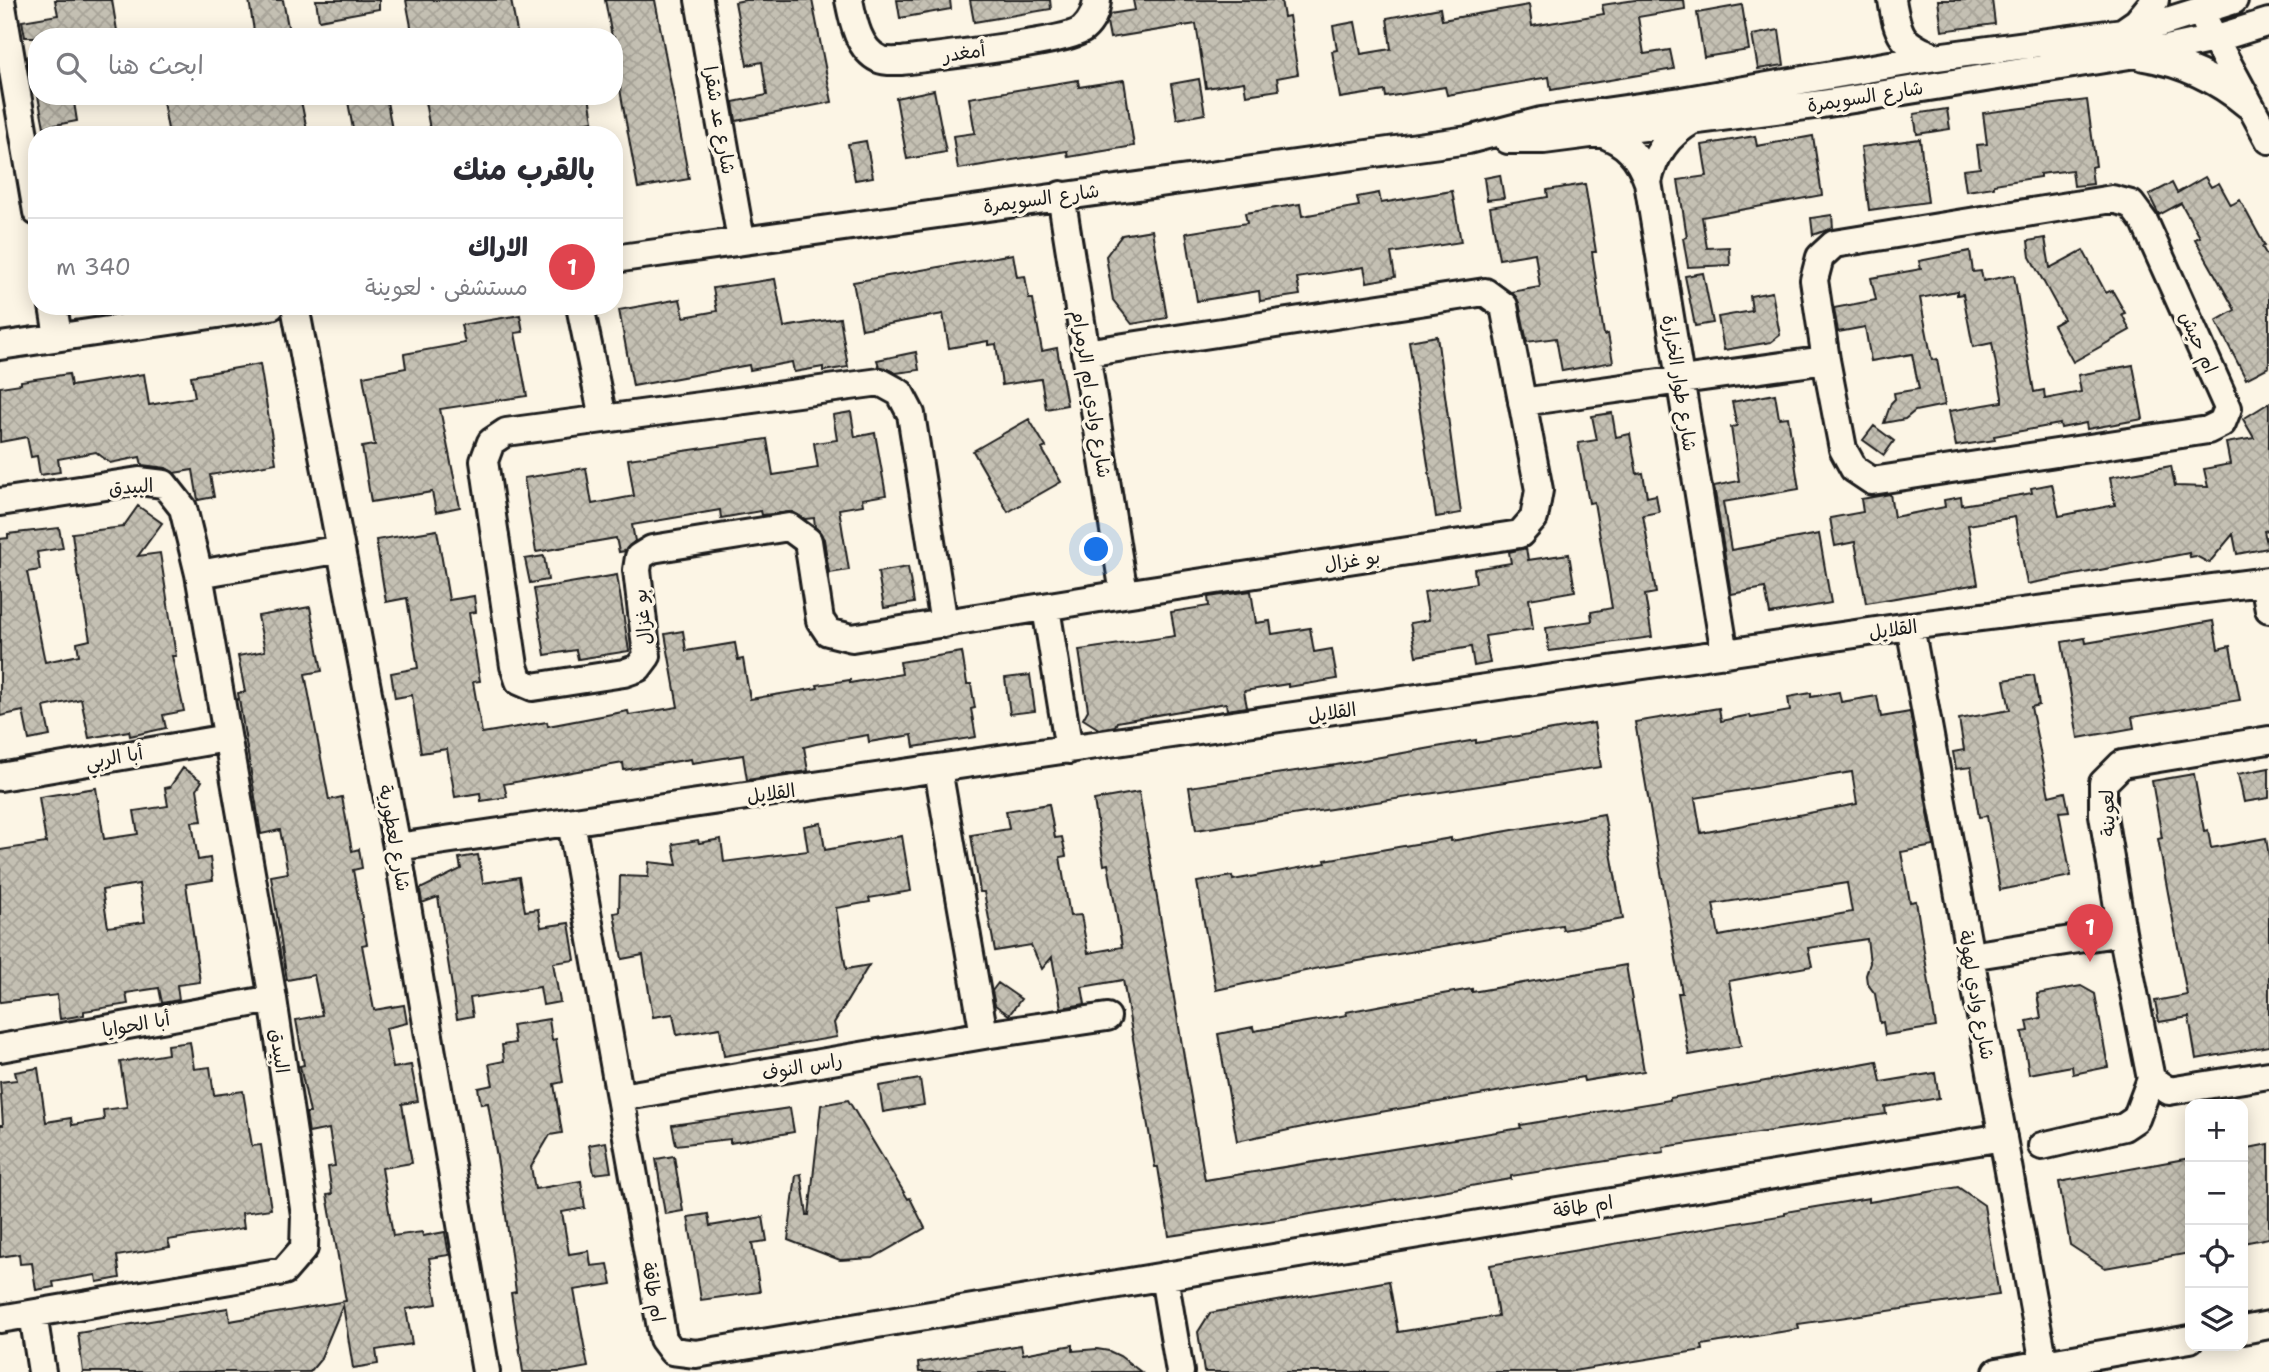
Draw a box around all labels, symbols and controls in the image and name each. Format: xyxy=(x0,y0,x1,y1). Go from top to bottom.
search box xyxy=(28,28,623,105)
street label: أمغدر xyxy=(939,37,987,68)
text: ابحث هنا xyxy=(108,47,204,82)
icon: search xyxy=(52,48,90,86)
street label: شارع عد شقرا xyxy=(697,64,741,176)
street label: شارع السويمرة xyxy=(1805,75,1925,119)
text: بالقرب منك xyxy=(453,149,595,190)
street label: شارع السويمرة xyxy=(981,178,1101,220)
text: الاراك xyxy=(468,229,528,264)
text: 340 m xyxy=(56,252,131,282)
text: 1 xyxy=(567,252,577,282)
text: مستشفى · لعوينة xyxy=(365,272,528,302)
street label: ام حيش xyxy=(2172,307,2223,378)
street label: شارع وادي ام الرمرام xyxy=(1064,308,1117,480)
street label: شارع طوار الخرارة xyxy=(1655,313,1703,453)
street label: البيدق xyxy=(108,473,154,500)
your location xyxy=(1079,532,1113,566)
street label: بو غزال xyxy=(1322,544,1382,577)
street label: بو غزال xyxy=(627,588,658,646)
street label: القلايل xyxy=(1867,614,1919,645)
street label: القلايل xyxy=(1306,697,1358,728)
street label: أبا الربي xyxy=(83,740,146,779)
street label: القلايل xyxy=(745,778,797,809)
street label: شارع لعطورية xyxy=(372,783,416,894)
street label: لعوينة xyxy=(2094,789,2121,837)
pin: 1 xyxy=(2067,904,2113,962)
street label: شارع وادي لهولة xyxy=(1951,928,2000,1062)
street label: أبا الحوايا xyxy=(100,1006,172,1043)
street label: البيدق xyxy=(264,1027,295,1075)
street label: راس النوف xyxy=(760,1047,844,1086)
map controls xyxy=(2185,1099,2248,1351)
button: + xyxy=(2185,1099,2248,1162)
button: − xyxy=(2185,1162,2248,1225)
street label: ام طاقة xyxy=(1551,1189,1615,1226)
button: locate xyxy=(2185,1225,2248,1288)
street label: ام طاقة xyxy=(634,1260,671,1324)
button: layers xyxy=(2185,1288,2248,1351)

